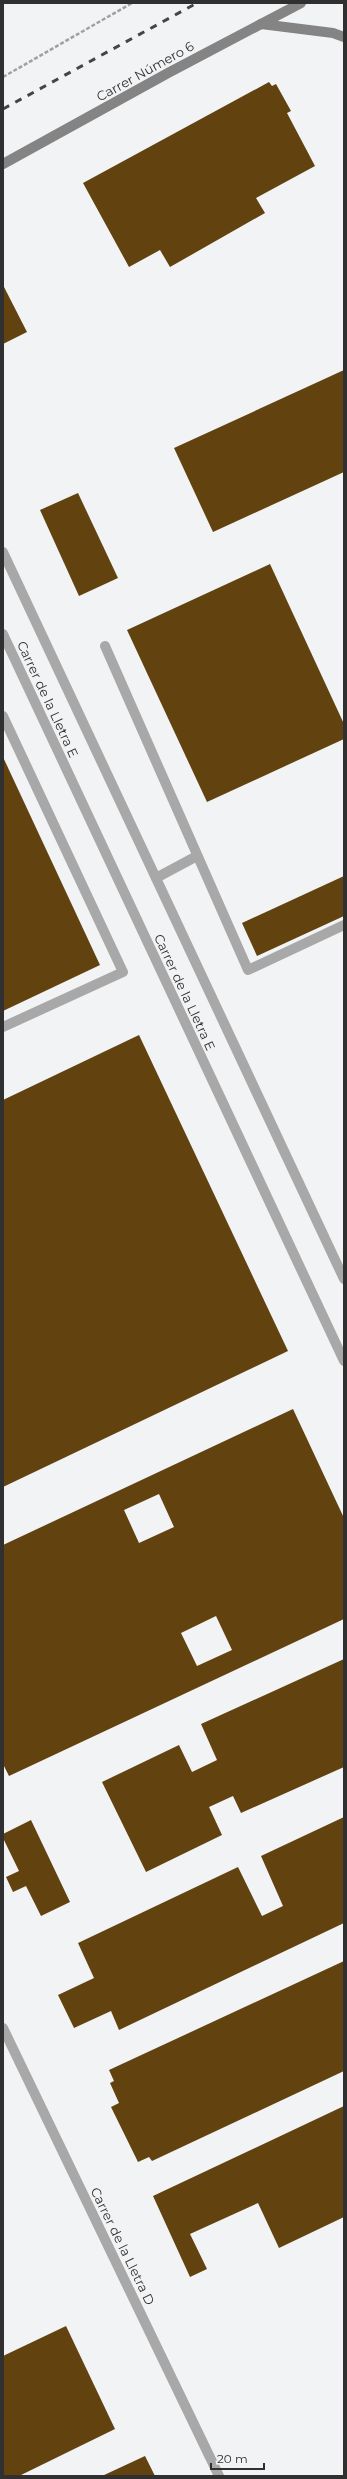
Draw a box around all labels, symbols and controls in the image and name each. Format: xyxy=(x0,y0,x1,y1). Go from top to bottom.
street label: Carrer Número 6 xyxy=(94,38,197,104)
street label: Carrer de la Lletra E xyxy=(14,638,82,760)
street label: Carrer de la Lletra E xyxy=(151,931,219,1053)
street label: Carrer de la Lletra D xyxy=(88,2185,159,2308)
scale bar xyxy=(211,2445,264,2471)
text: 20 m xyxy=(217,2451,248,2466)

